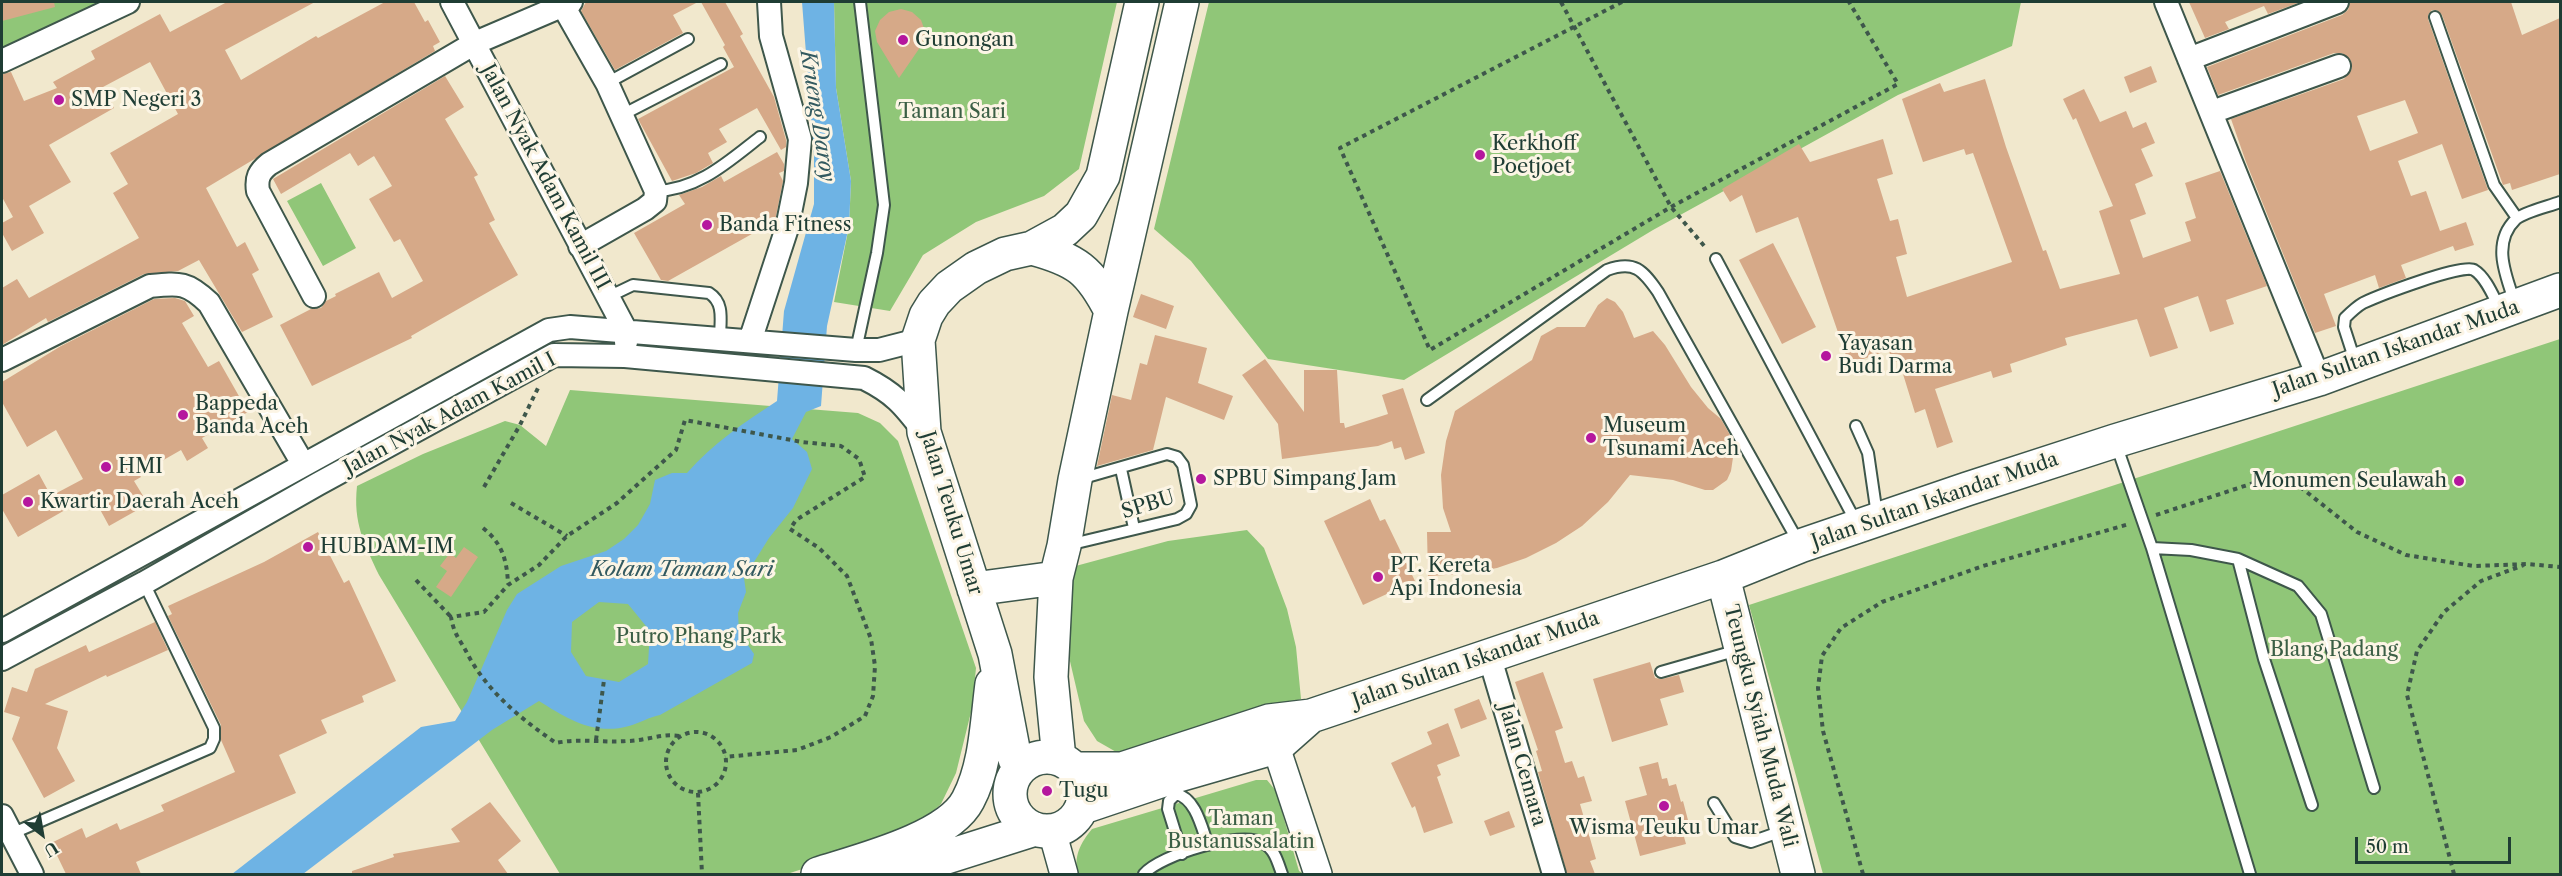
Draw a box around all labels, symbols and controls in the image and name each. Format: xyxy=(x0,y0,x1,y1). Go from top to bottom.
place label: Gunongan xyxy=(915,28,1014,52)
marker: Gunongan xyxy=(896,33,910,47)
water label: Krueng Daroy xyxy=(794,48,840,184)
street label: Jalan Nyak Adam Kamil III xyxy=(475,60,615,294)
place label: SMP Negeri 3 xyxy=(71,88,201,112)
marker: SMP Negeri 3 xyxy=(52,93,66,107)
park label: Taman Sari xyxy=(898,100,1006,124)
place label: Kerkhoff Poetjoet xyxy=(1492,132,1577,179)
marker: Kerkhoff Poetjoet xyxy=(1473,148,1487,162)
place label: Banda Fitness xyxy=(719,213,851,237)
marker: Banda Fitness xyxy=(700,218,714,232)
street label: Jalan Sultan Iskandar Muda xyxy=(2270,295,2522,403)
place label: Yayasan Budi Darma xyxy=(1838,332,1952,379)
street label: Jalan Nyak Adam Kamil I xyxy=(340,348,560,480)
marker: Yayasan Budi Darma xyxy=(1819,349,1833,363)
place label: Bappeda Banda Aceh xyxy=(195,392,309,439)
marker: Bappeda Banda Aceh xyxy=(176,408,190,422)
place label: Museum Tsunami Aceh xyxy=(1603,414,1739,461)
street label: Jalan Teuku Umar xyxy=(915,428,987,598)
marker: Museum Tsunami Aceh xyxy=(1584,431,1598,445)
street label: Jalan Sultan Iskandar Muda xyxy=(1809,447,2061,555)
place label: HMI xyxy=(118,455,163,479)
marker: HMI xyxy=(99,460,113,474)
place label: SPBU Simpang Jam xyxy=(1213,467,1397,491)
place label: Monumen Seulawah xyxy=(2252,469,2447,493)
marker: SPBU Simpang Jam xyxy=(1194,472,1208,486)
marker: Monumen Seulawah xyxy=(2452,474,2466,488)
street label: SPBU xyxy=(1119,486,1177,524)
place label: Kwartir Daerah Aceh xyxy=(40,490,239,514)
marker: Kwartir Daerah Aceh xyxy=(21,495,35,509)
place label: HUBDAM-IM xyxy=(320,535,454,559)
marker: HUBDAM-IM xyxy=(301,540,315,554)
place label: PT. Kereta Api Indonesia xyxy=(1390,554,1522,601)
water label: Kolam Taman Sari xyxy=(590,557,774,583)
marker: PT. Kereta Api Indonesia xyxy=(1371,570,1385,584)
street label: Teungku Syiah Muda Wali xyxy=(1718,602,1802,850)
street label: Jalan Sultan Iskandar Muda xyxy=(1350,606,1602,714)
park label: Putro Phang Park xyxy=(616,625,782,649)
park label: Blang Padang xyxy=(2270,638,2398,662)
street label: Jalan Cemara xyxy=(1493,701,1551,829)
place label: Tugu xyxy=(1059,779,1108,803)
marker: Tugu xyxy=(1040,784,1054,798)
marker: Wisma Teuku Umar xyxy=(1657,799,1671,813)
north arrow xyxy=(12,804,72,864)
park label: Taman Bustanussalatin xyxy=(1167,807,1315,854)
place label: Wisma Teuku Umar xyxy=(1569,816,1759,840)
scale bar xyxy=(2358,825,2514,863)
text: 50 m xyxy=(2366,836,2409,858)
text: U xyxy=(41,838,62,861)

